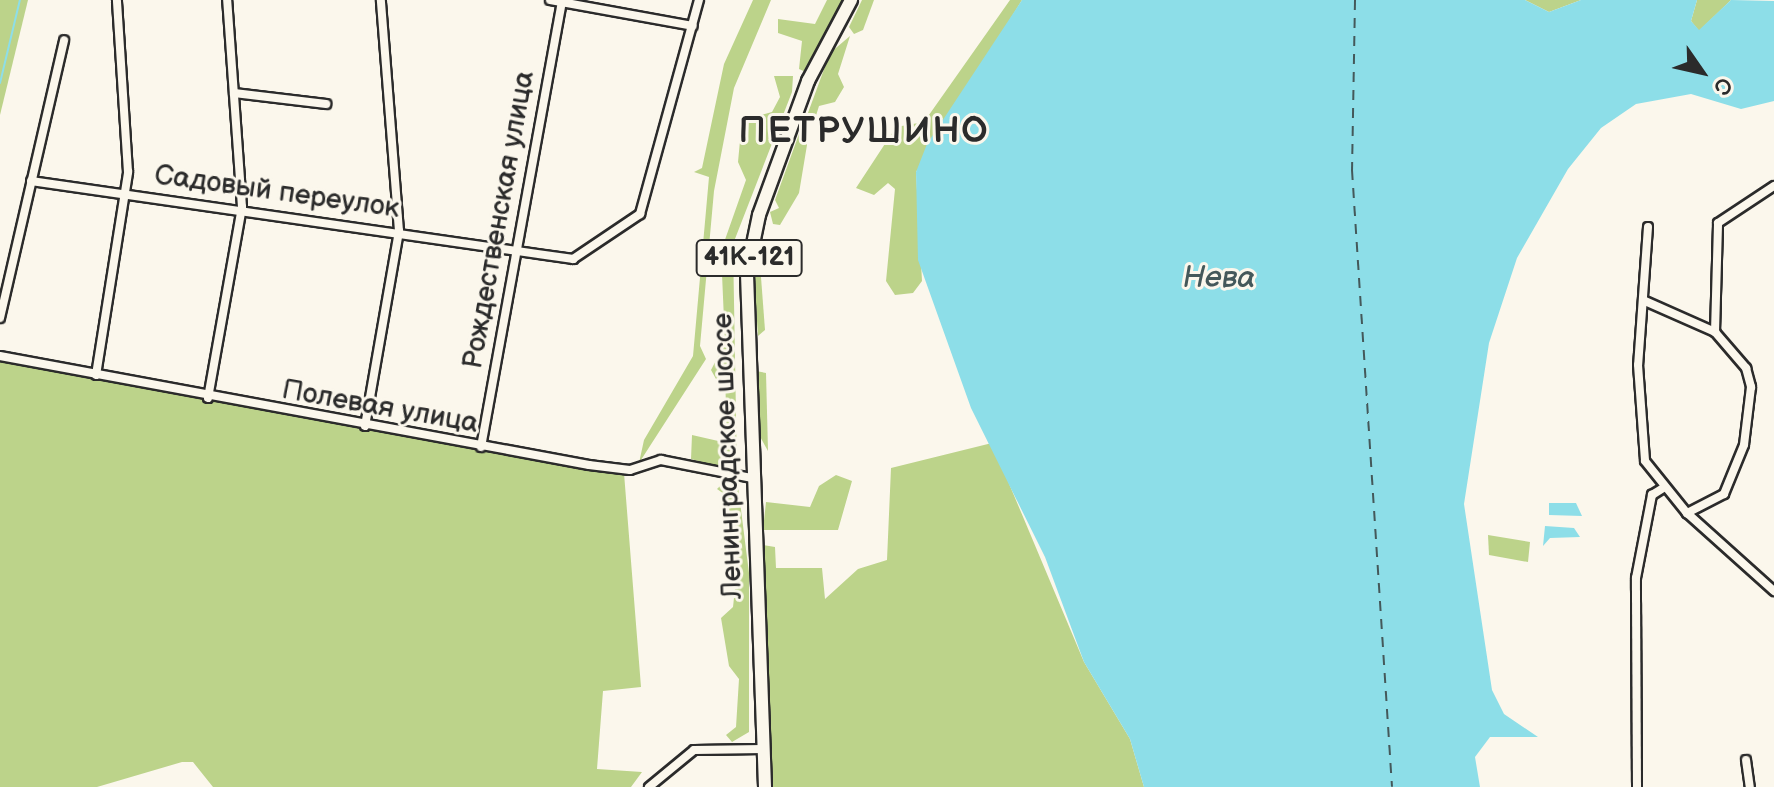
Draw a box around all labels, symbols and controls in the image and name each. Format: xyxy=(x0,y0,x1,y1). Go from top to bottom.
north arrow xyxy=(1662,32,1742,112)
street label: Рождественская улица xyxy=(456,68,542,372)
text: С xyxy=(1707,72,1738,100)
district label: ПЕТРУШИНО xyxy=(738,110,990,154)
street label: Садовый переулок xyxy=(152,158,402,226)
road number: 41К-121 xyxy=(695,236,803,280)
water label: Нева xyxy=(1183,260,1255,296)
street label: Ленинградское шоссе xyxy=(706,312,750,600)
street label: Полевая улица xyxy=(279,373,481,441)

